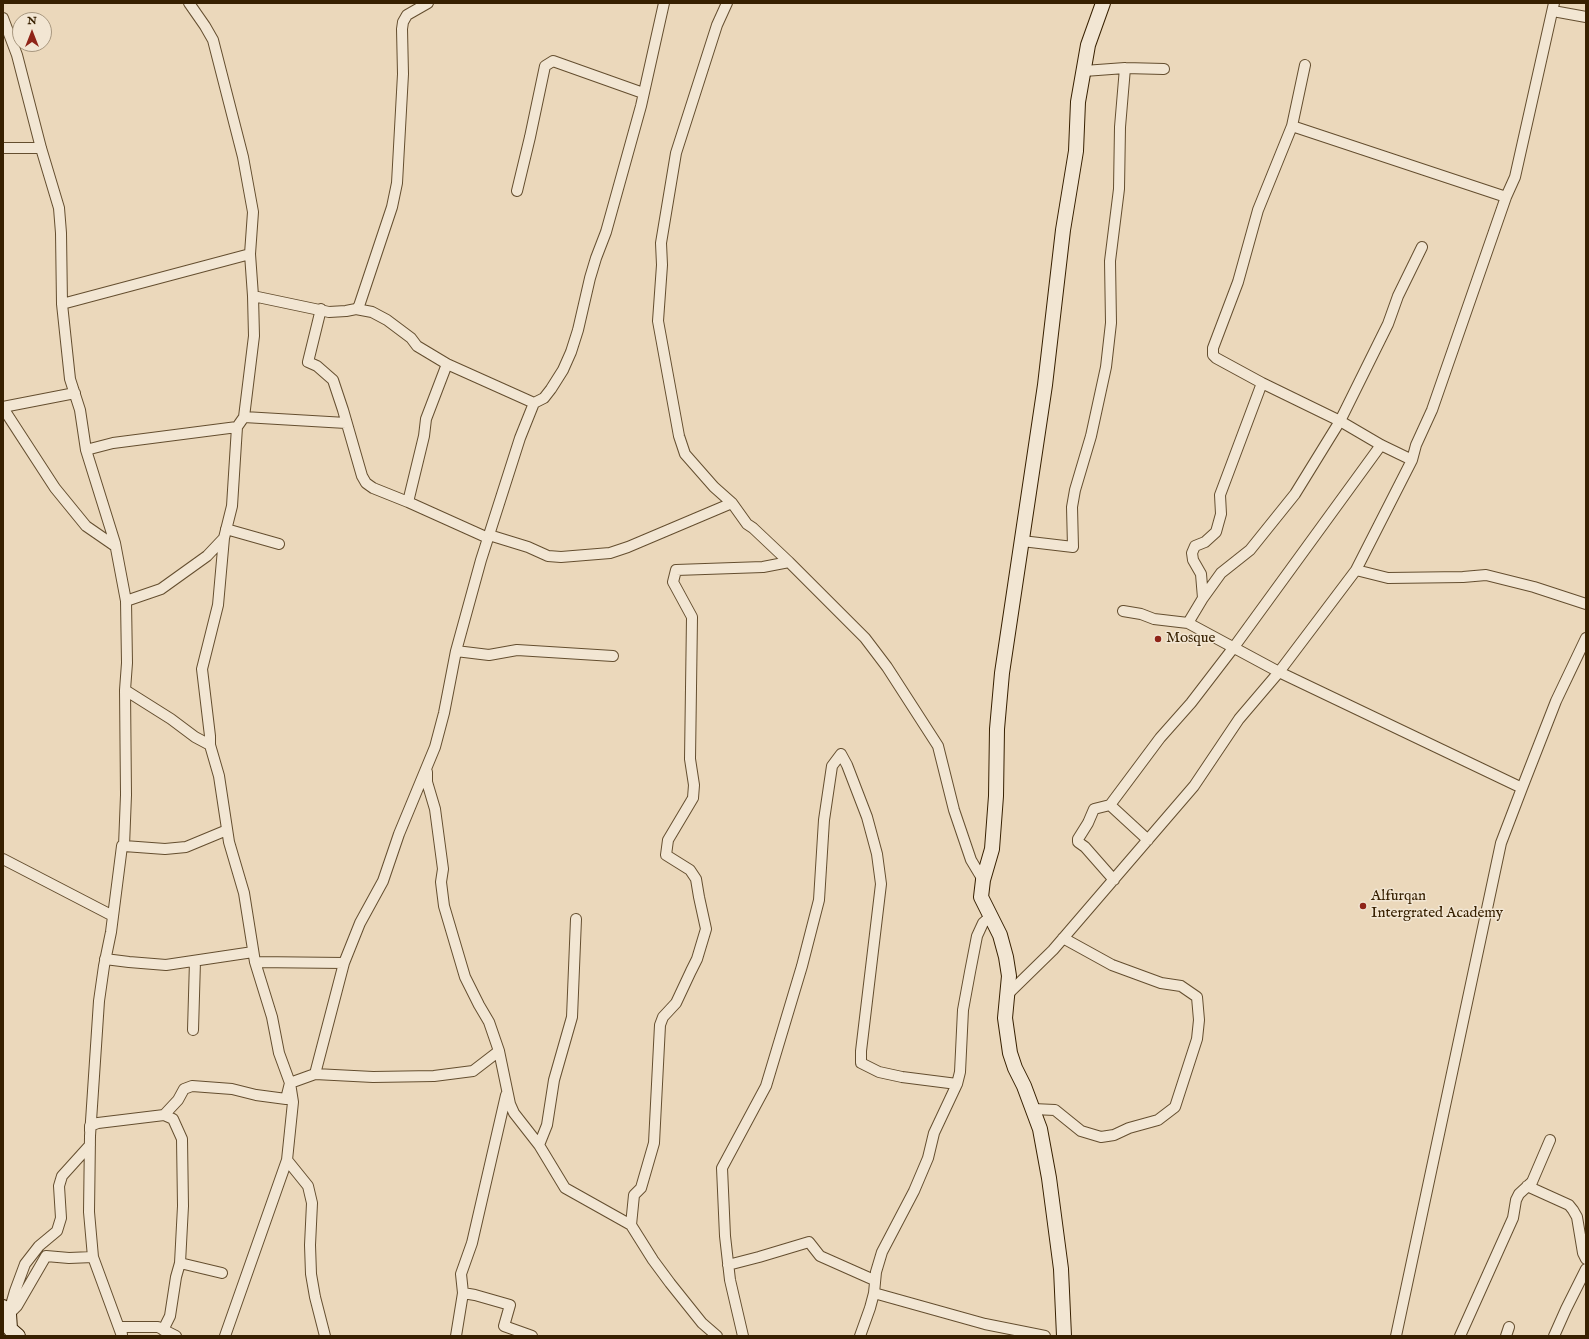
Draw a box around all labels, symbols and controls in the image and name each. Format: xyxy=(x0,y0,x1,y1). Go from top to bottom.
north arrow xyxy=(12,12,52,52)
text: N xyxy=(27,14,37,28)
place label: Mosque xyxy=(1166,630,1215,648)
marker: Mosque xyxy=(1153,634,1163,644)
place label: Alfurqan Intergrated Academy xyxy=(1371,888,1503,923)
marker: Alfurqan Intergrated Academy xyxy=(1358,901,1368,911)

